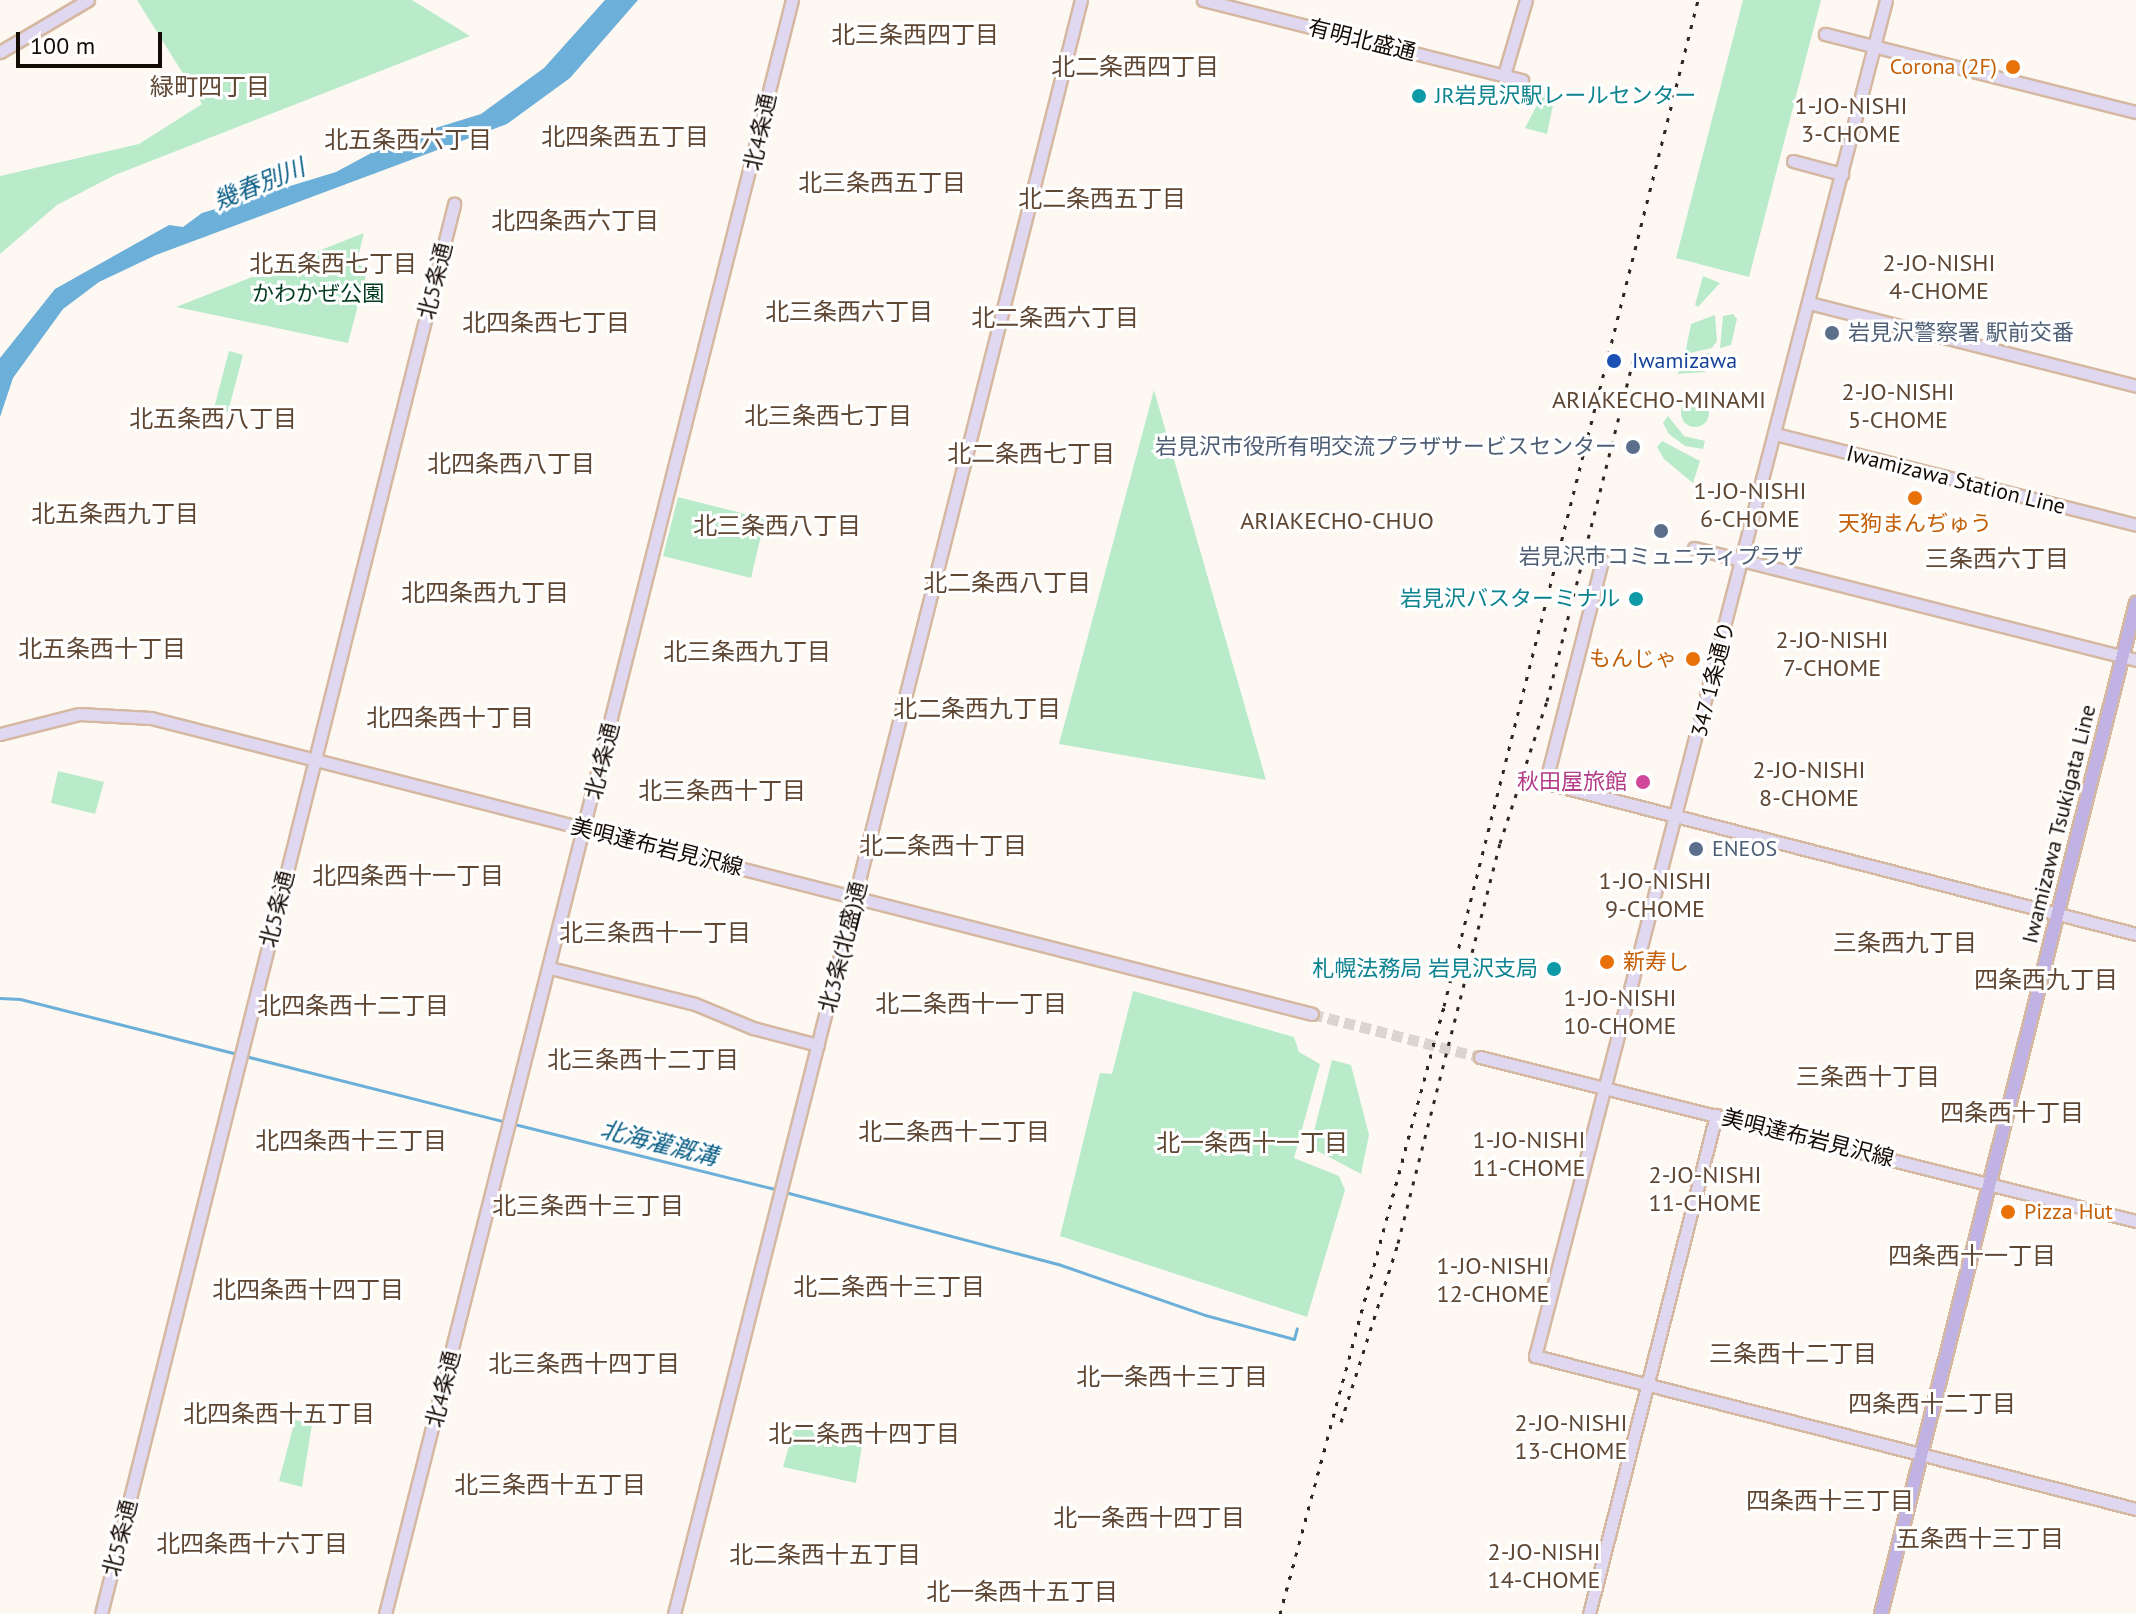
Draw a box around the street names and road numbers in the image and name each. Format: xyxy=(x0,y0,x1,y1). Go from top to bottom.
street label: 有明北盛通 xyxy=(1305,14,1419,66)
street label: 北4条通 xyxy=(739,91,781,173)
street label: 北5条通 xyxy=(413,240,457,322)
street label: Iwamizawa Station Line xyxy=(1844,440,2068,520)
street label: 347 1条通り xyxy=(1686,618,1740,740)
street label: Iwamizawa Tsukigata Line xyxy=(2016,702,2102,946)
street label: 北4条通 xyxy=(580,720,624,802)
street label: 美唄達布岩見沢線 xyxy=(568,813,746,881)
street label: 北5条通 xyxy=(255,868,299,950)
street label: 北3条(北盛)通 xyxy=(814,879,872,1015)
street label: 美唄達布岩見沢線 xyxy=(1719,1104,1897,1172)
street label: 北4条通 xyxy=(421,1348,465,1430)
street label: 北5条通 xyxy=(98,1497,142,1579)

